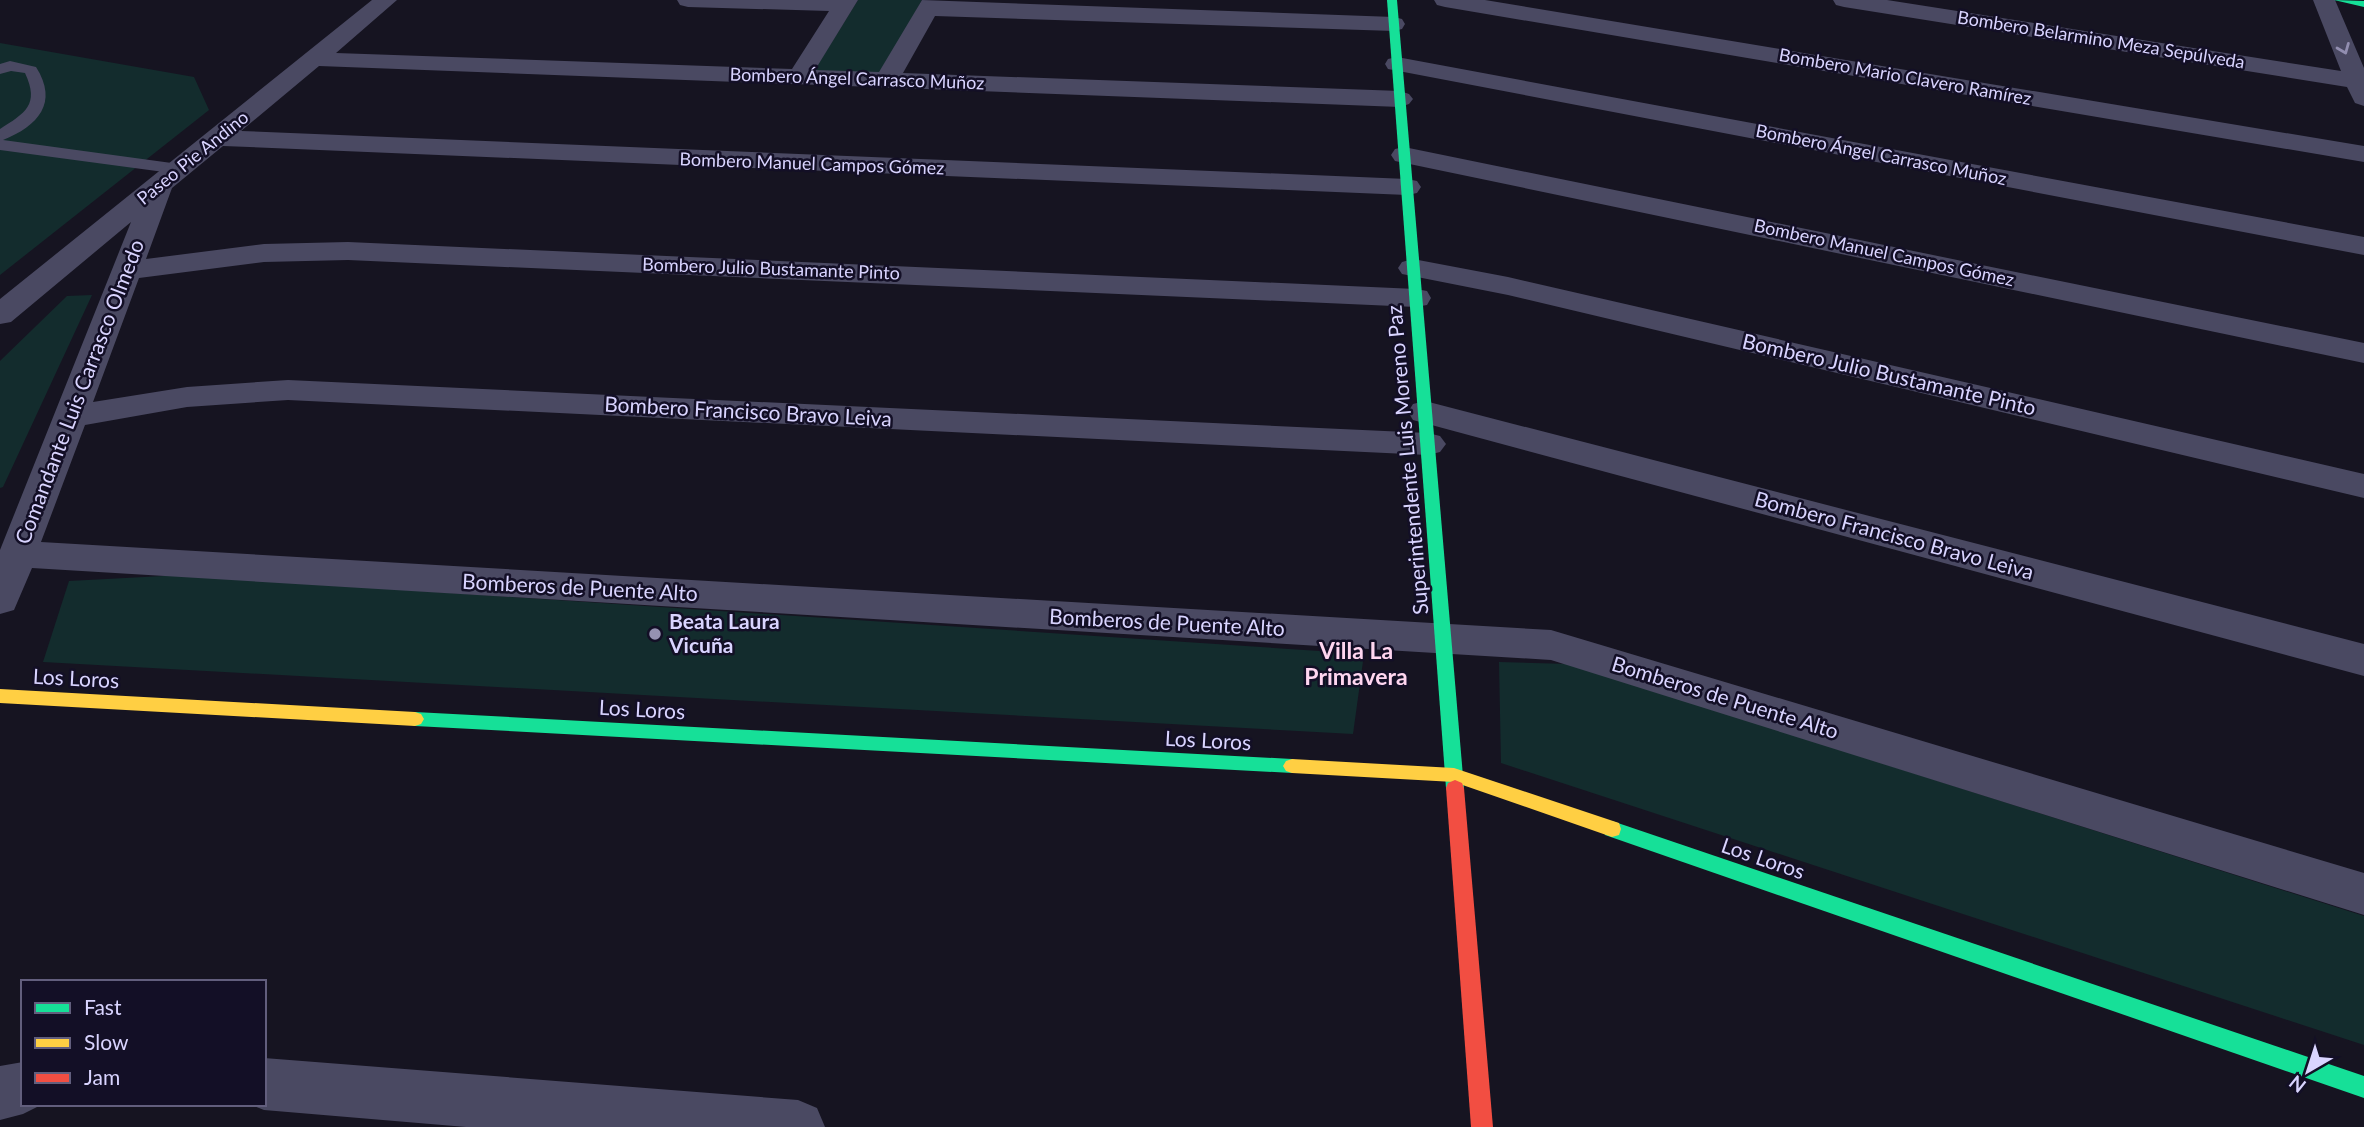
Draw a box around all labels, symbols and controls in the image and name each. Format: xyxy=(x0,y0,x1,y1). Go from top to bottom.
street label: Bombero Belarmino Meza Sepúlveda xyxy=(1956,5,2246,73)
one-way arrow xyxy=(2336,41,2350,54)
street label: Bombero Mario Clavero Ramírez xyxy=(1777,43,2033,109)
street label: Bombero Ángel Carrasco Muñoz xyxy=(729,63,985,93)
street label: Paseo Pie Andino xyxy=(132,106,253,209)
street label: Bombero Ángel Carrasco Muñoz xyxy=(1754,119,2008,189)
street label: Bombero Manuel Campos Gómez xyxy=(679,147,945,179)
street label: Bombero Manuel Campos Gómez xyxy=(1752,214,2016,290)
street label: Comandante Luis Carrasco Olmedo xyxy=(9,236,148,547)
street label: Bombero Julio Bustamante Pinto xyxy=(642,253,900,283)
street label: Superintendente Luis Moreno Paz xyxy=(1381,304,1432,616)
street label: Bombero Julio Bustamante Pinto xyxy=(1740,328,2039,420)
street label: Bombero Francisco Bravo Leiva xyxy=(604,390,892,431)
street label: Bombero Francisco Bravo Leiva xyxy=(1752,485,2037,584)
street label: Bomberos de Puente Alto xyxy=(462,568,699,605)
street label: Bomberos de Puente Alto xyxy=(1049,603,1286,640)
place label: Beata Laura Vicuña xyxy=(668,608,780,657)
marker: Beata Laura Vicuña xyxy=(647,626,663,642)
district label: Villa La Primavera xyxy=(1304,636,1408,690)
street label: Bomberos de Puente Alto xyxy=(1609,650,1842,743)
street label: Los Loros xyxy=(32,663,120,692)
street label: Los Loros xyxy=(598,694,686,723)
street label: Los Loros xyxy=(1164,725,1252,754)
street label: Los Loros xyxy=(1719,832,1808,883)
legend xyxy=(21,980,266,1106)
text: Fast xyxy=(84,994,122,1019)
text: Slow xyxy=(84,1029,129,1054)
north arrow xyxy=(2273,1036,2343,1106)
text: Jam xyxy=(84,1064,120,1089)
text: N xyxy=(2284,1071,2310,1098)

